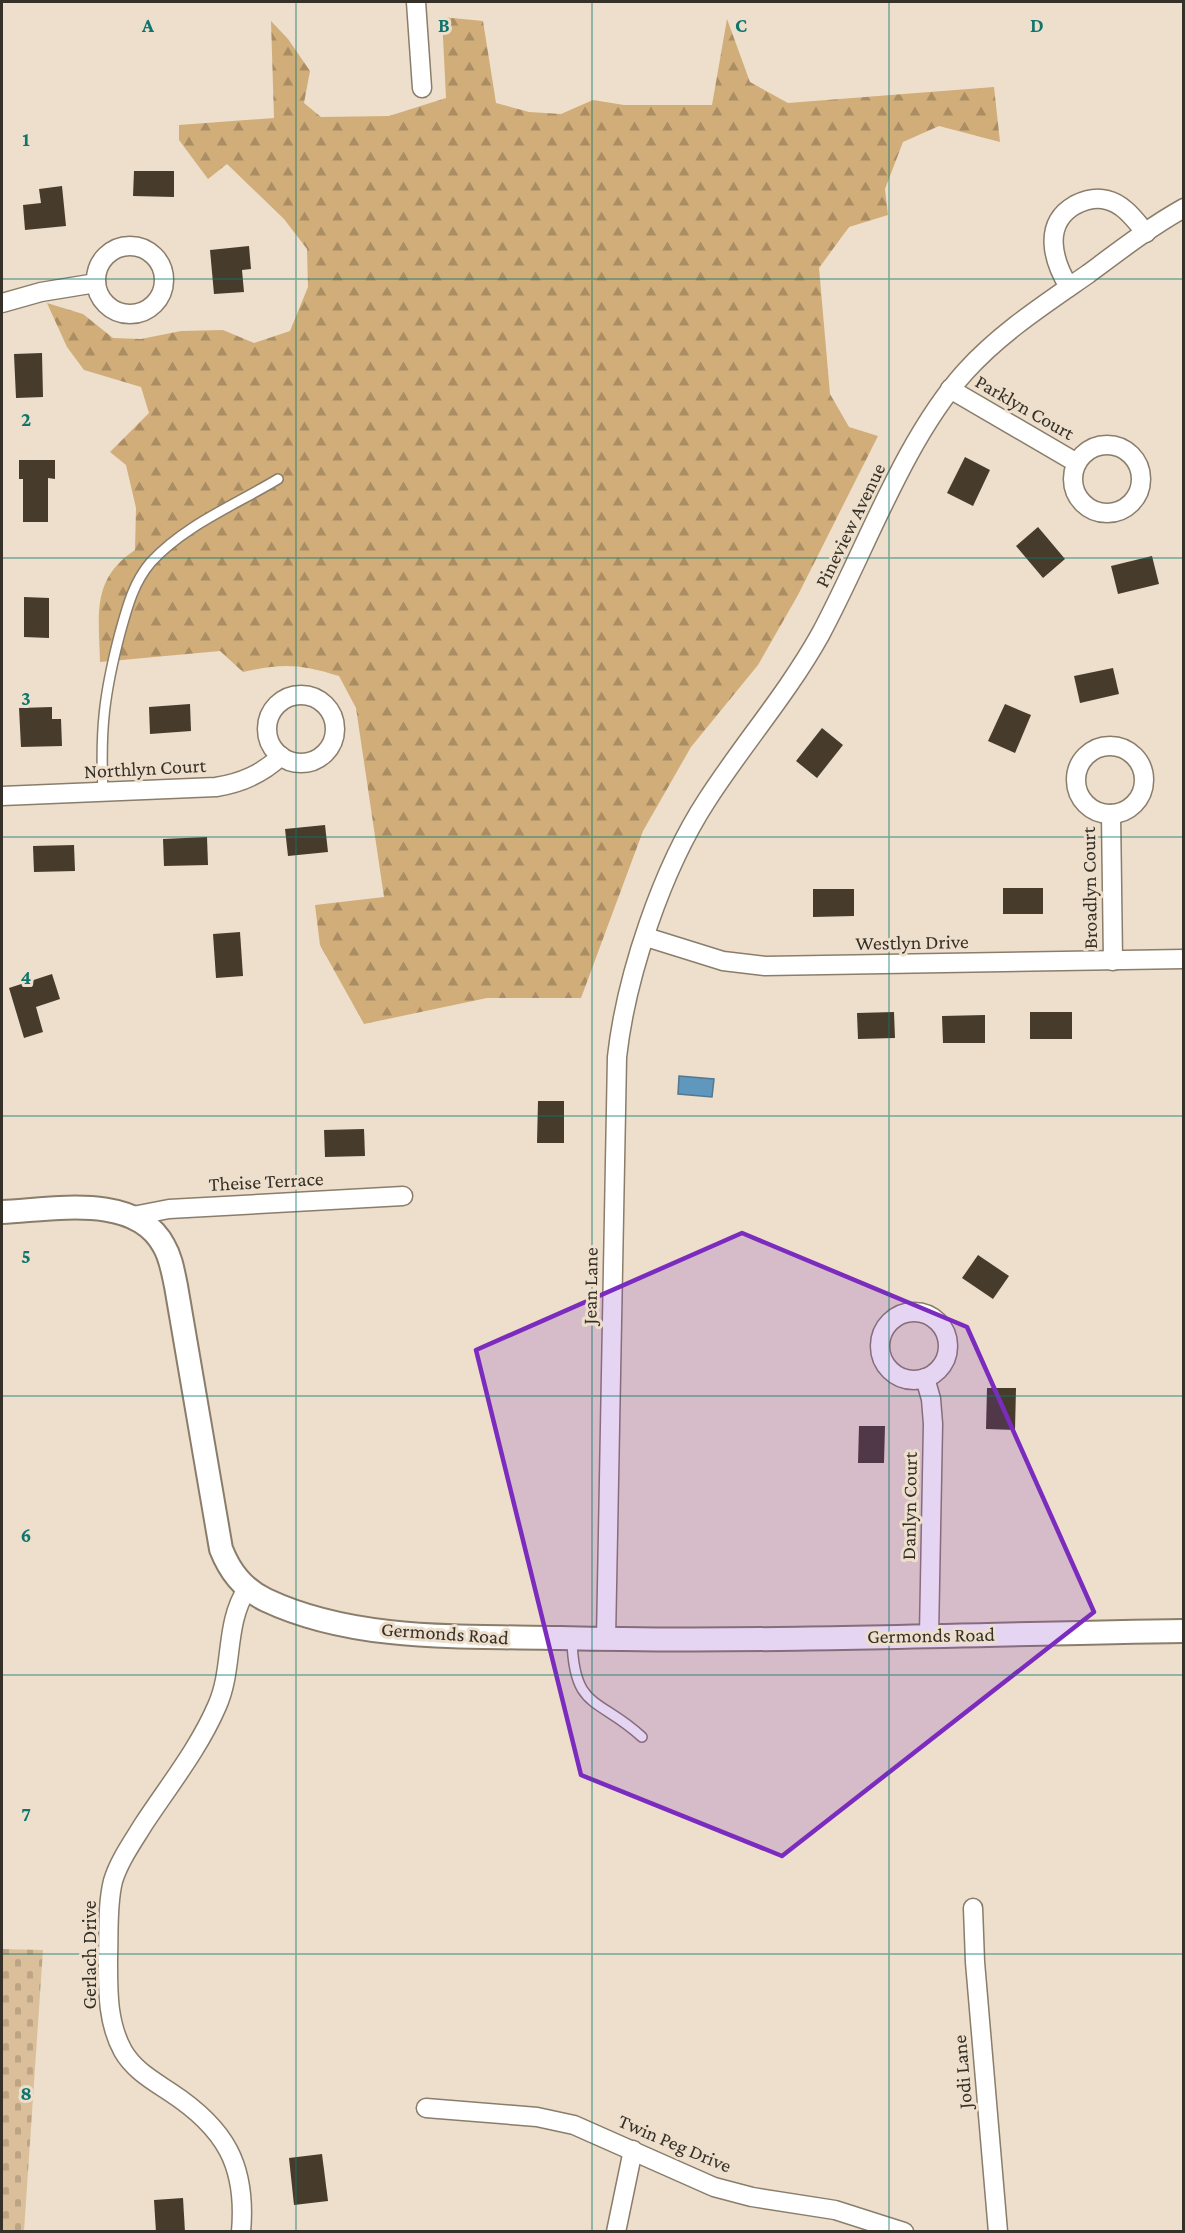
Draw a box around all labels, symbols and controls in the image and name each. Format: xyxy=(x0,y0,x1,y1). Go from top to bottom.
text: A xyxy=(141,14,155,36)
text: B xyxy=(438,14,450,36)
text: C xyxy=(735,14,747,36)
text: D xyxy=(1030,14,1044,36)
text: 1 xyxy=(22,128,30,150)
street label: Parklyn Court xyxy=(971,370,1079,445)
text: 2 xyxy=(21,408,31,430)
street label: Pineview Avenue xyxy=(810,459,890,591)
text: 3 xyxy=(21,687,31,709)
street label: Northlyn Court xyxy=(83,754,207,783)
street label: Broadlyn Court xyxy=(1077,826,1102,949)
street label: Westlyn Drive xyxy=(855,930,969,955)
text: 4 xyxy=(21,966,32,988)
street label: Theise Terrace xyxy=(208,1167,324,1195)
text: 5 xyxy=(21,1245,31,1267)
street label: Jean Lane xyxy=(578,1247,603,1327)
street label: Danlyn Court xyxy=(897,1451,922,1560)
text: 6 xyxy=(21,1524,31,1546)
street label: Germonds Road xyxy=(380,1618,510,1648)
street label: Germonds Road xyxy=(867,1623,996,1647)
text: 7 xyxy=(21,1803,31,1825)
street label: Gerlach Drive xyxy=(78,1900,100,2010)
street label: Jodi Lane xyxy=(948,2034,977,2112)
text: 8 xyxy=(20,2082,32,2104)
street label: Twin Peg Drive xyxy=(615,2109,735,2178)

